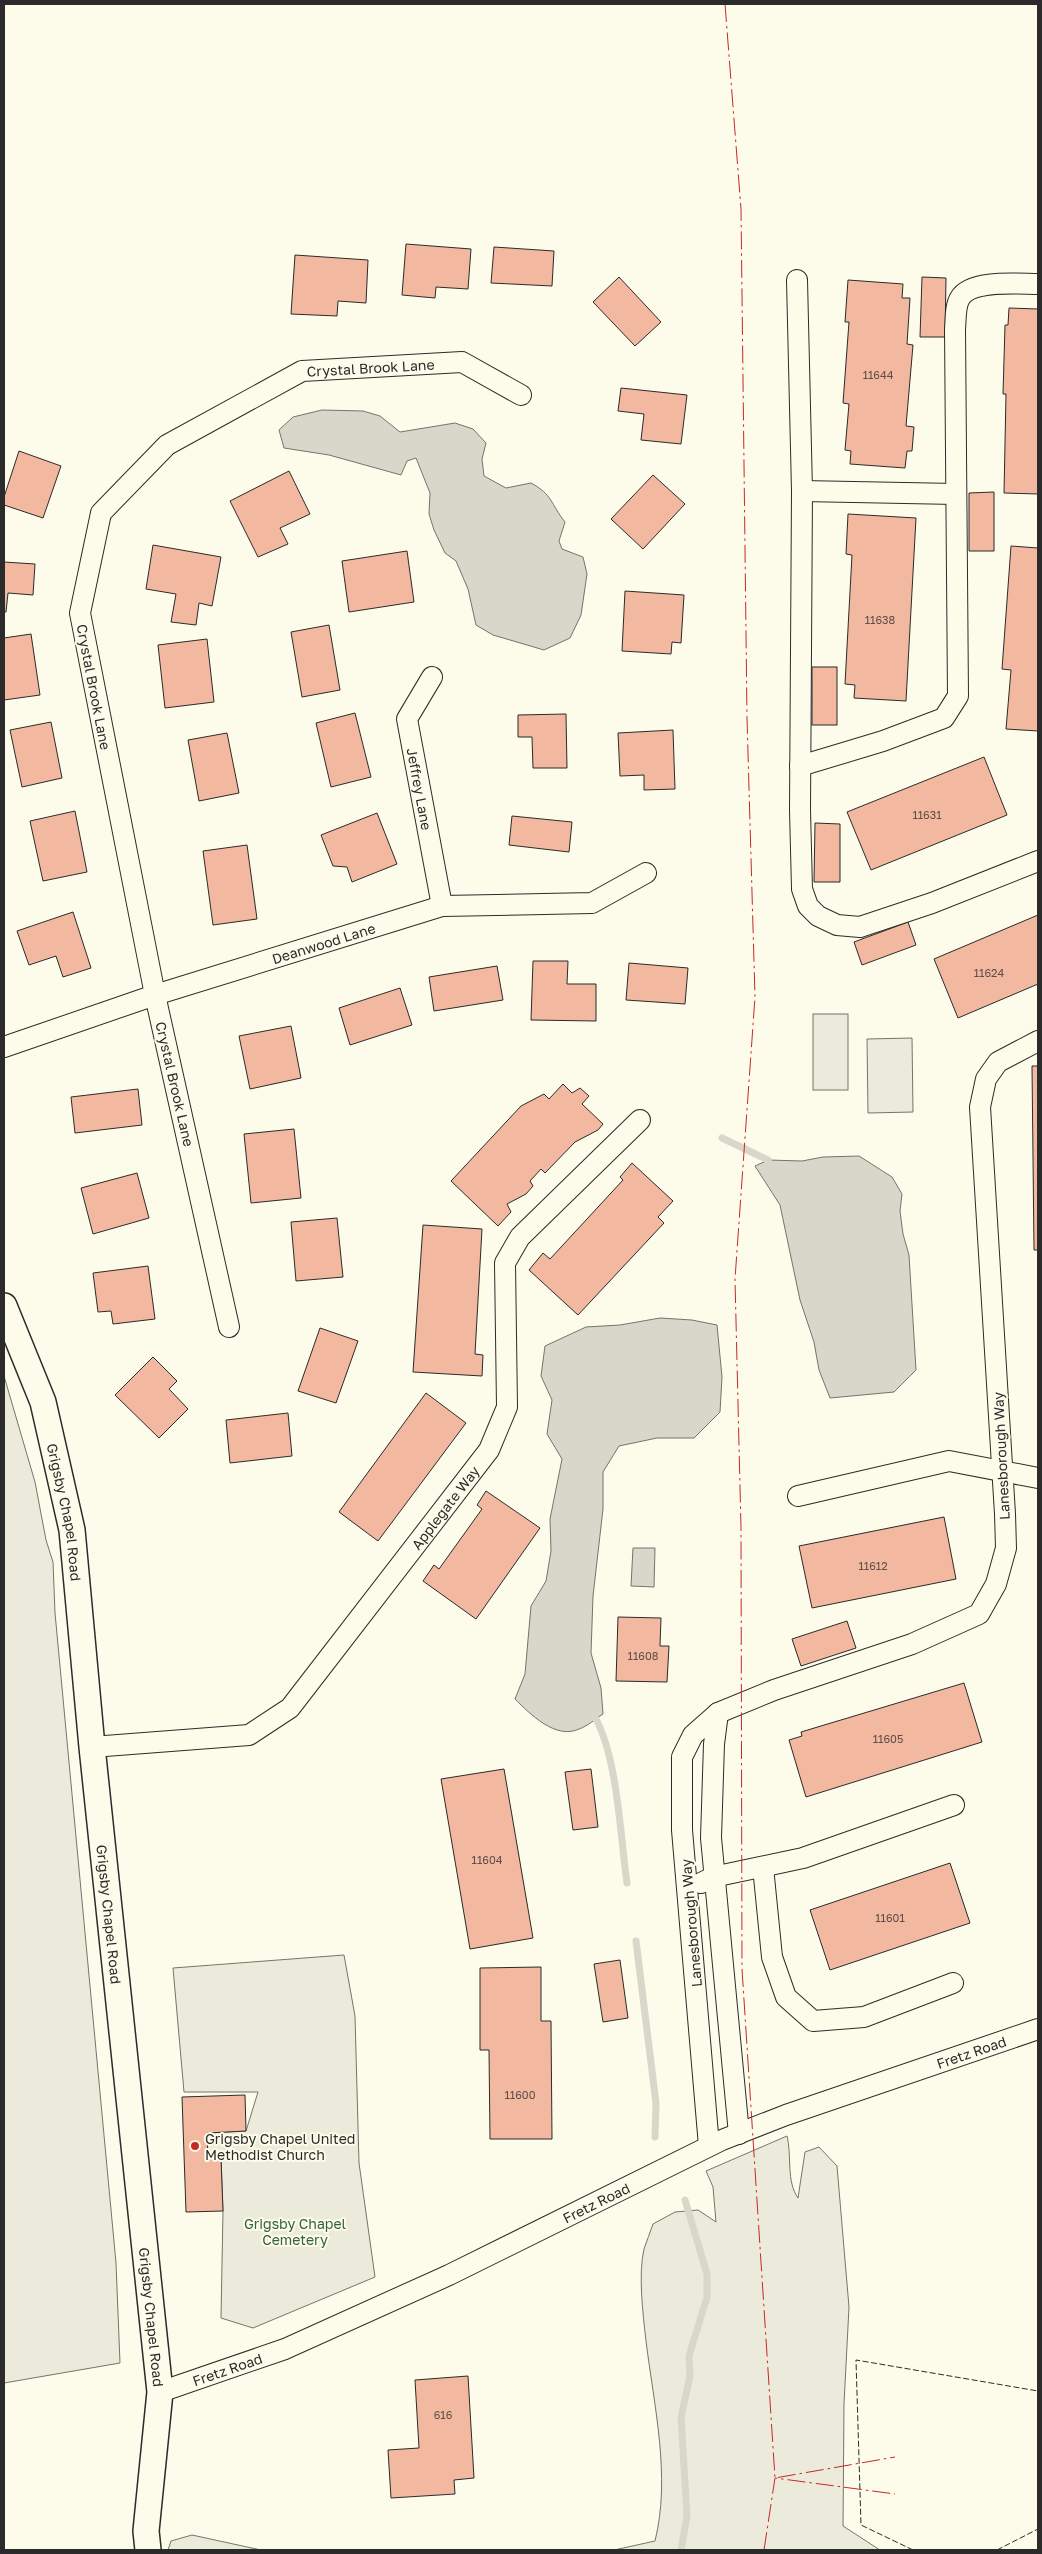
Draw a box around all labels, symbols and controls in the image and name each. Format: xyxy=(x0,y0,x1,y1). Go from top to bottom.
street label: Crystal Brook Lane xyxy=(306,355,435,379)
house number: 11644 xyxy=(863,368,894,381)
house number: 11638 xyxy=(865,613,896,626)
street label: Crystal Brook Lane xyxy=(73,623,115,751)
street label: Jeffrey Lane xyxy=(404,746,436,831)
house number: 11631 xyxy=(912,808,942,821)
street label: Deanwood Lane xyxy=(270,919,377,967)
house number: 11624 xyxy=(974,966,1004,979)
street label: Crystal Brook Lane xyxy=(152,1020,198,1148)
street label: Lanesborough Way xyxy=(989,1391,1013,1521)
street label: Grigsby Chapel Road xyxy=(44,1441,85,1582)
street label: Applegate Way xyxy=(407,1462,483,1553)
house number: 11612 xyxy=(858,1559,888,1572)
house number: 11608 xyxy=(628,1649,659,1662)
house number: 11605 xyxy=(873,1732,903,1745)
street label: Grigsby Chapel Road xyxy=(94,1844,125,1985)
house number: 11604 xyxy=(472,1853,503,1866)
street label: Lanesborough Way xyxy=(677,1858,705,1988)
house number: 11601 xyxy=(875,1911,905,1924)
street label: Fretz Road xyxy=(934,2032,1008,2072)
house number: 11600 xyxy=(505,2088,536,2101)
place label: Grigsby Chapel United Methodist Church xyxy=(205,2130,355,2163)
marker: Grigsby Chapel United Methodist Church xyxy=(189,2140,201,2152)
street label: Fretz Road xyxy=(560,2179,632,2226)
park label: Grigsby Chapel Cemetery xyxy=(244,2215,346,2248)
street label: Grigsby Chapel Road xyxy=(136,2247,168,2388)
street label: Fretz Road xyxy=(190,2349,264,2389)
house number: 616 xyxy=(434,2408,453,2421)

